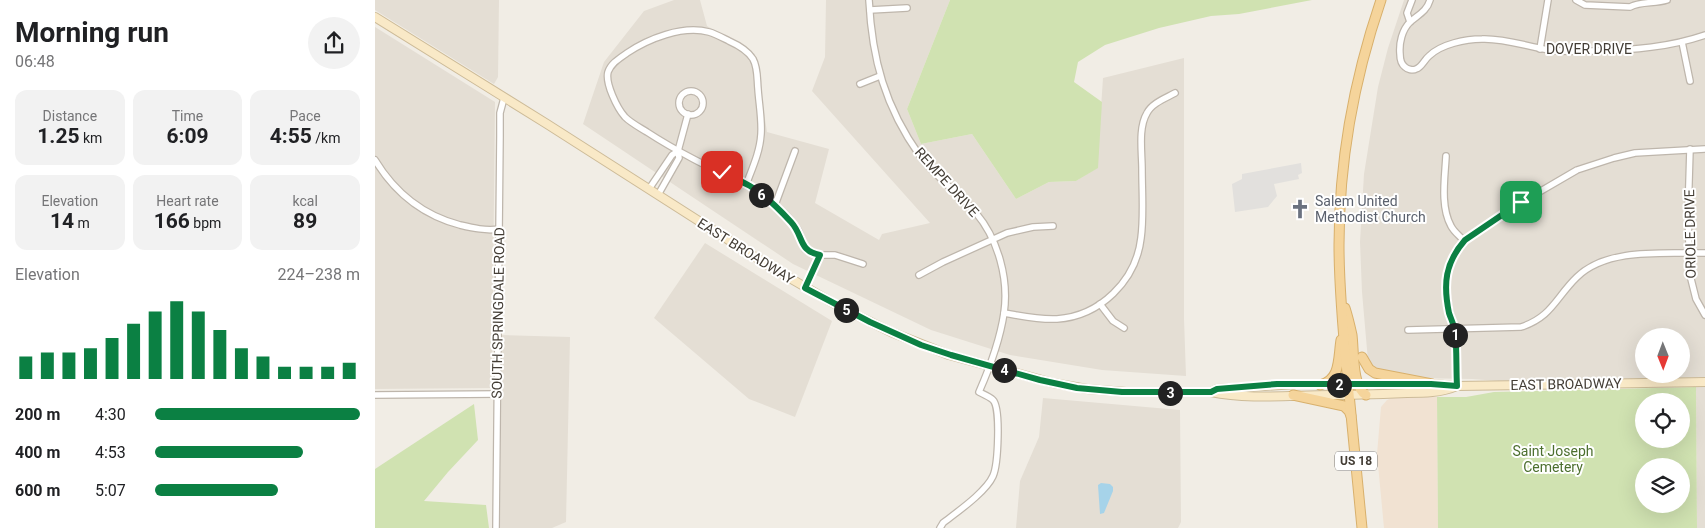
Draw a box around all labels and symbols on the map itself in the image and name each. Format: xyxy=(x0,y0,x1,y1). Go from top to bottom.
street label: DOVER DRIVE xyxy=(1546,41,1632,57)
street label: REMPE DRIVE xyxy=(912,144,982,220)
pin xyxy=(701,151,743,193)
pin xyxy=(1500,181,1542,223)
pin: 6 xyxy=(749,182,773,208)
street label: ORIOLE DRIVE xyxy=(1681,189,1699,279)
place label: Salem United Methodist Church xyxy=(1315,193,1426,225)
church icon: Salem United Methodist Church xyxy=(1289,198,1311,220)
street label: EAST BROADWAY xyxy=(695,215,798,288)
street label: SOUTH SPRINGDALE ROAD xyxy=(489,227,507,399)
pin: 5 xyxy=(833,298,859,322)
pin: 1 xyxy=(1443,322,1467,348)
north arrow xyxy=(1635,328,1690,382)
pin: 4 xyxy=(991,358,1017,382)
pin: 2 xyxy=(1327,372,1351,398)
street label: EAST BROADWAY xyxy=(1510,375,1622,393)
pin: 3 xyxy=(1157,380,1183,406)
park label: Saint Joseph Cemetery xyxy=(1512,443,1594,475)
road number: US 18 xyxy=(1335,452,1377,471)

